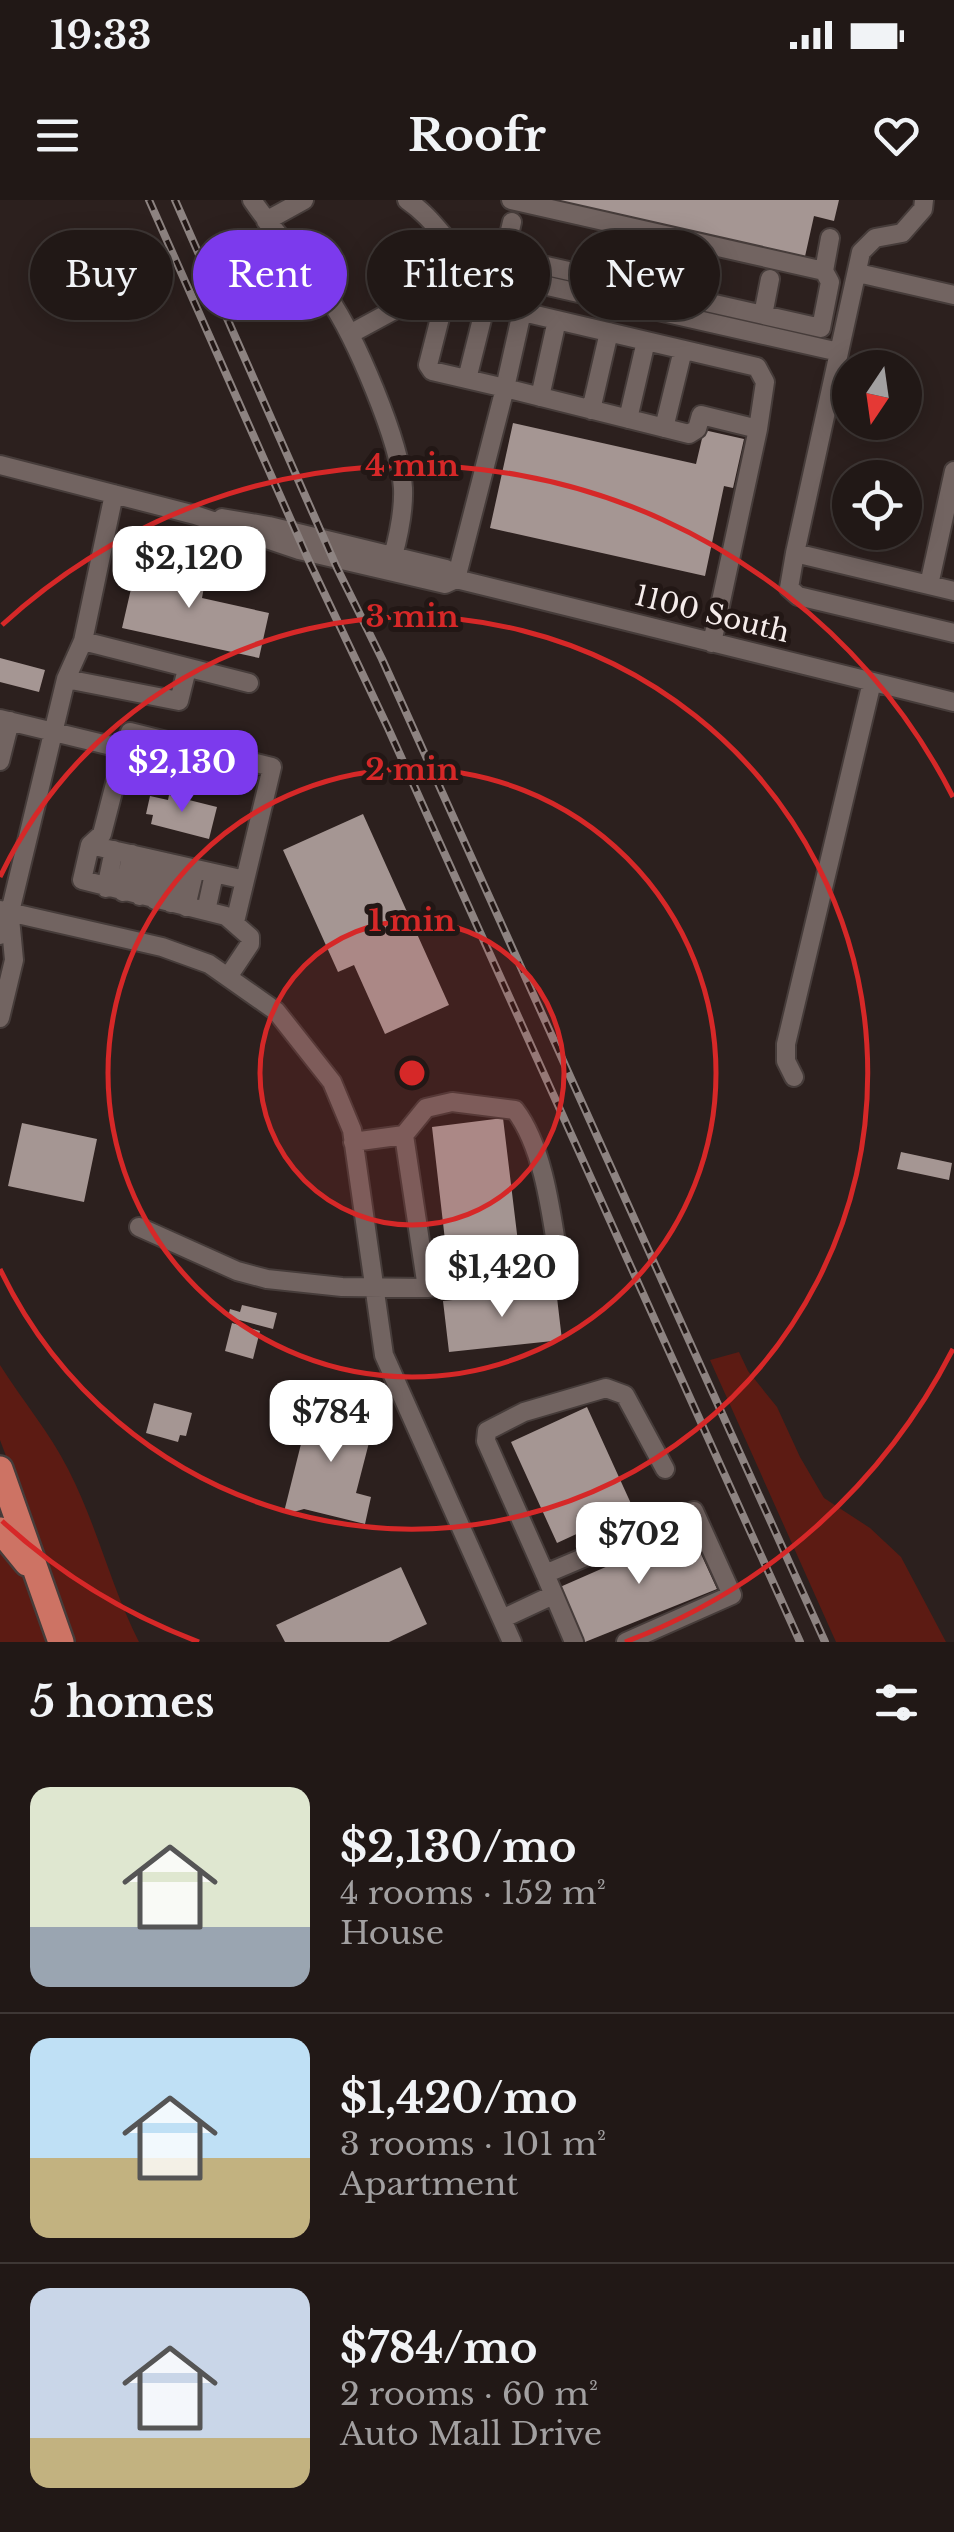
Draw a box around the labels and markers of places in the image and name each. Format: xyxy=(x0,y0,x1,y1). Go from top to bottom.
pin: $2,120 xyxy=(108,526,270,611)
pin: $2,130 xyxy=(101,730,263,815)
centre of rings xyxy=(394,1055,430,1091)
pin: $1,420 xyxy=(421,1235,583,1320)
pin: $784 xyxy=(272,1380,390,1465)
pin: $702 xyxy=(580,1502,698,1587)

